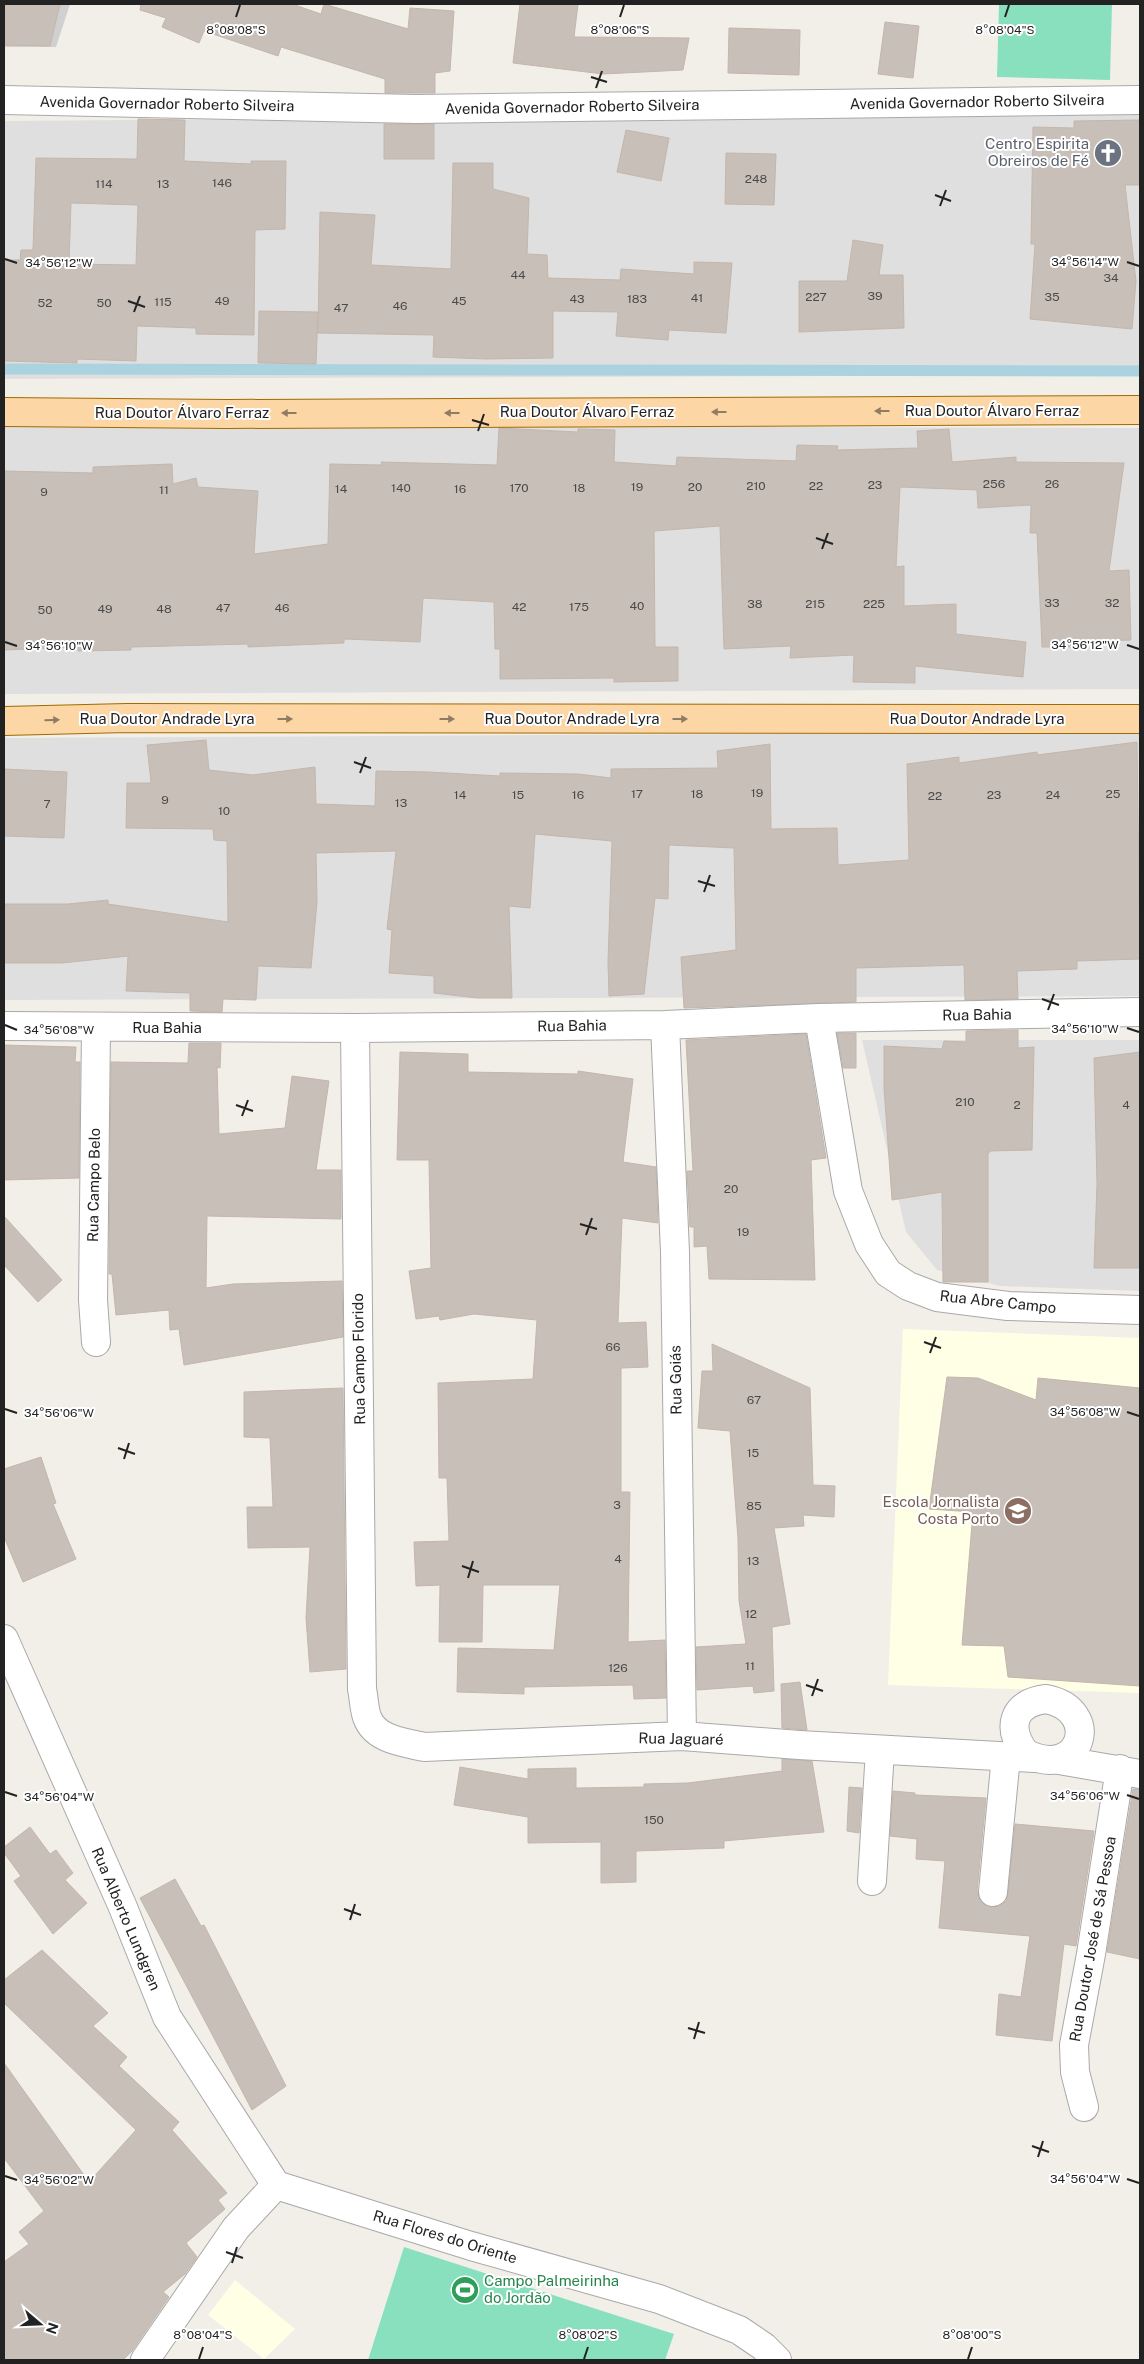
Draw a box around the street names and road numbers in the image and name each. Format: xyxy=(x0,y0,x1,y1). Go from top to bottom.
street label: Avenida Governador Roberto Silveira xyxy=(849,91,1104,112)
street label: Avenida Governador Roberto Silveira xyxy=(40,93,295,114)
street label: Avenida Governador Roberto Silveira xyxy=(444,96,699,117)
street label: Rua Doutor Álvaro Ferraz xyxy=(905,402,1079,419)
street label: Rua Doutor Álvaro Ferraz xyxy=(500,403,674,420)
street label: Rua Doutor Álvaro Ferraz xyxy=(95,404,269,421)
street label: Rua Doutor Andrade Lyra xyxy=(79,710,255,727)
street label: Rua Doutor Andrade Lyra xyxy=(484,710,660,727)
street label: Rua Doutor Andrade Lyra xyxy=(889,710,1065,727)
street label: Rua Bahia xyxy=(942,1005,1012,1024)
street label: Rua Bahia xyxy=(537,1016,607,1035)
street label: Rua Bahia xyxy=(132,1019,202,1036)
street label: Rua Campo Belo xyxy=(84,1128,103,1242)
street label: Rua Abre Campo xyxy=(939,1287,1057,1316)
street label: Rua Campo Florido xyxy=(349,1293,368,1425)
street label: Rua Goiás xyxy=(666,1345,685,1415)
street label: Rua Jaguaré xyxy=(638,1729,724,1748)
street label: Rua Doutor José de Sá Pessoa xyxy=(1066,1835,1119,2043)
street label: Rua Alberto Lundgren xyxy=(89,1845,164,1993)
street label: Rua Flores do Oriente xyxy=(371,2206,519,2267)

